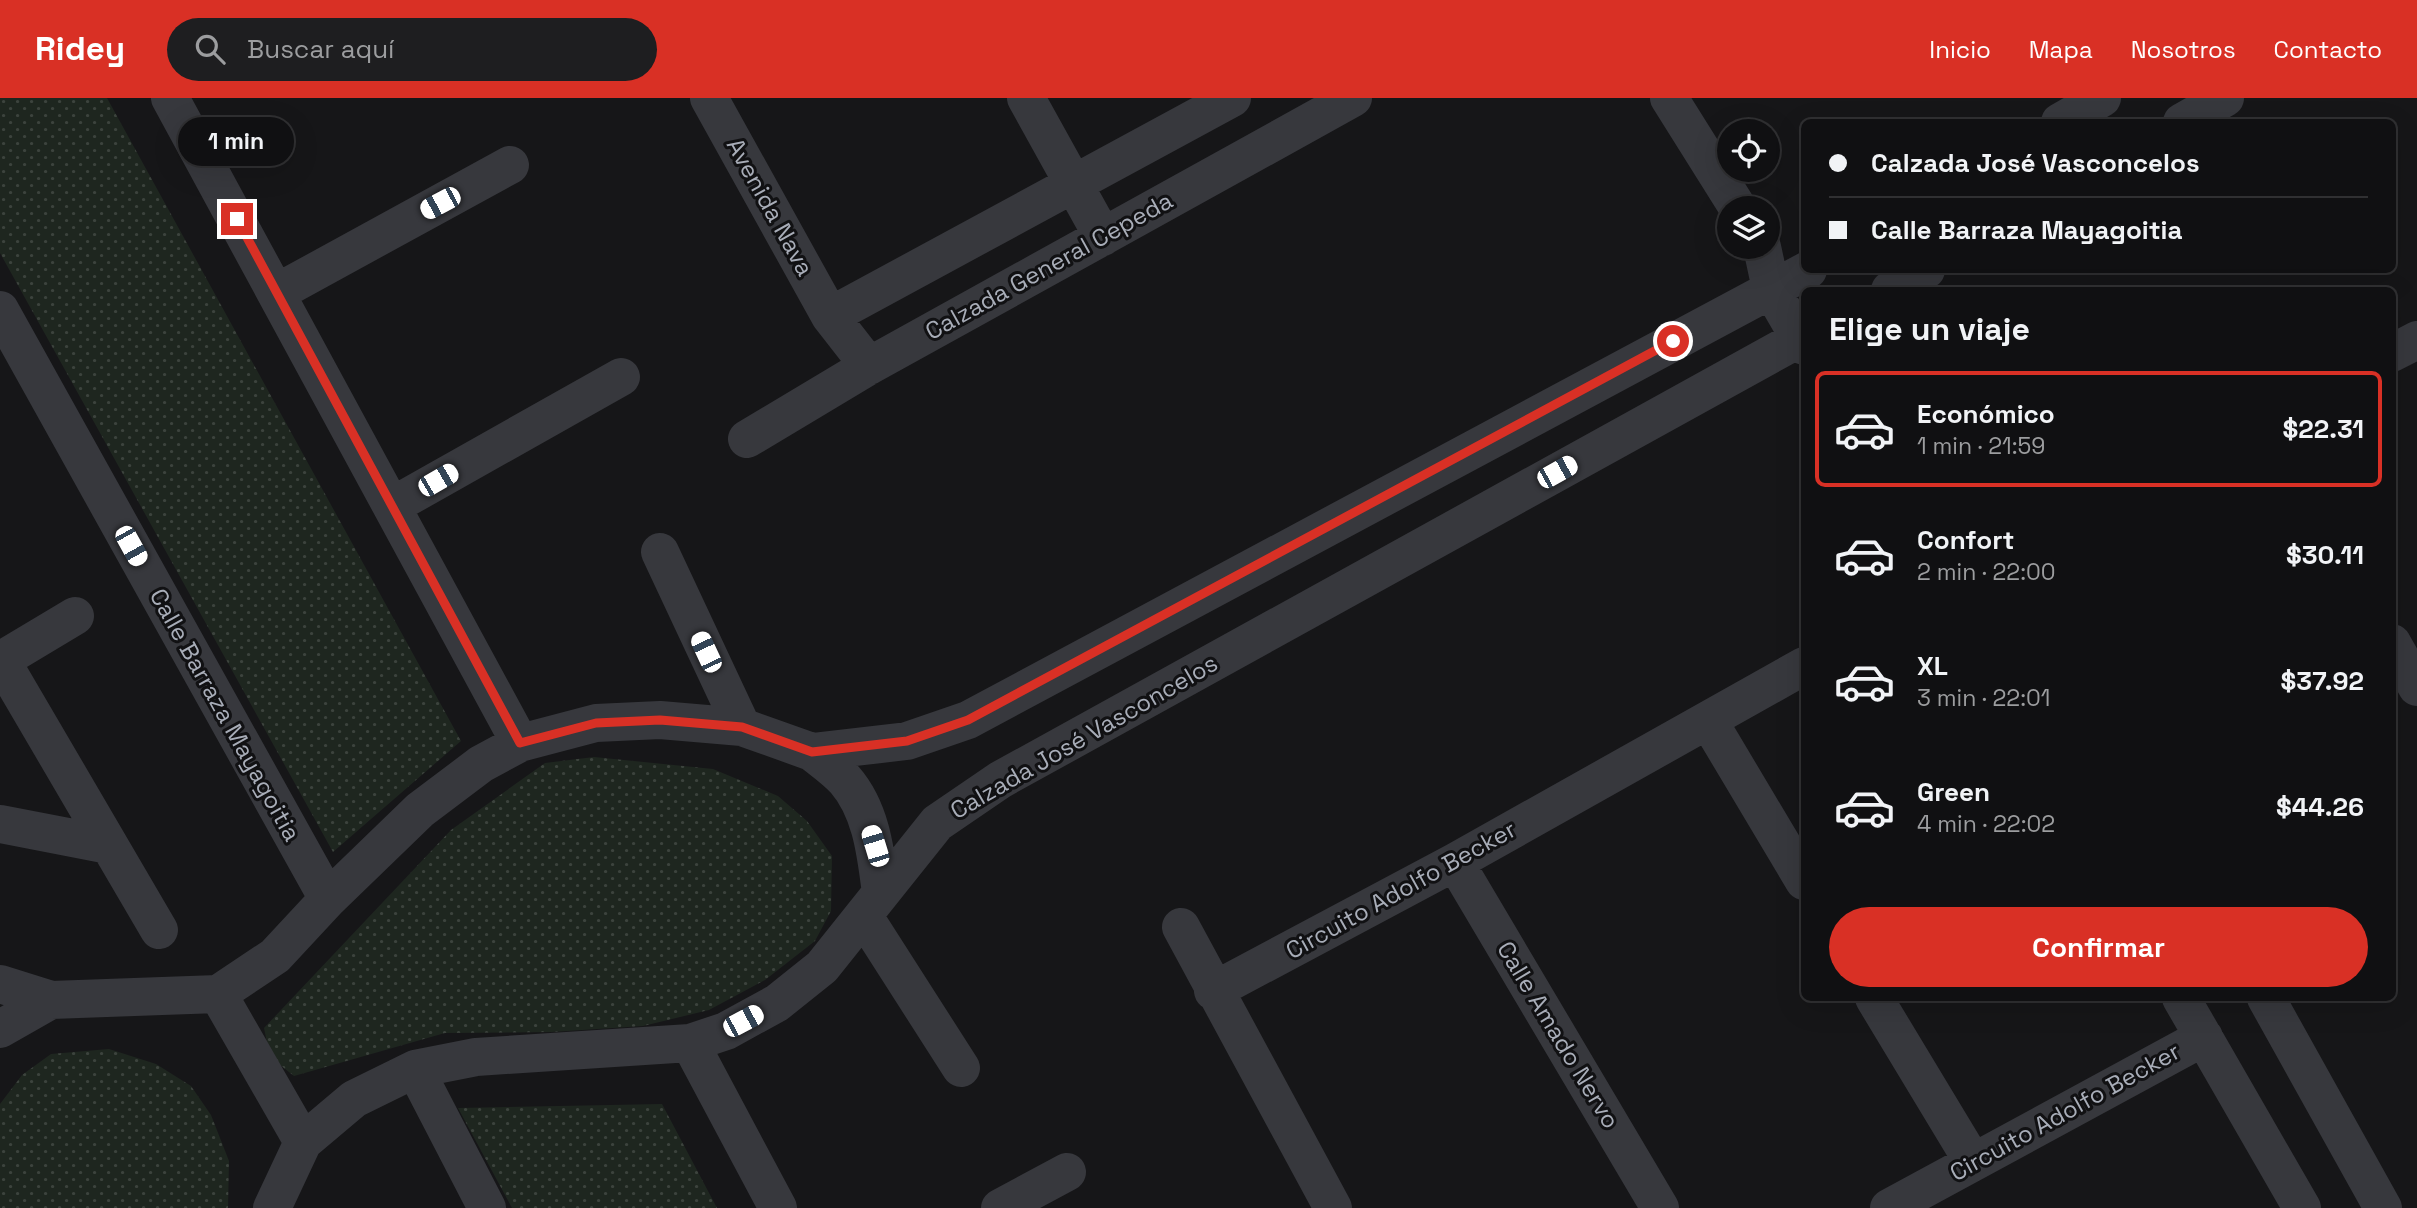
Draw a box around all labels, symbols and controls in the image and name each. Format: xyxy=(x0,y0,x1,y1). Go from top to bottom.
search box xyxy=(167,18,657,81)
text: Ridey xyxy=(35,28,125,70)
icon: search xyxy=(191,30,229,68)
text: Buscar aquí xyxy=(247,32,394,66)
text: Inicio xyxy=(1929,34,1991,65)
text: Mapa xyxy=(2029,34,2093,65)
text: Nosotros xyxy=(2131,34,2236,65)
text: Contacto xyxy=(2274,34,2382,65)
callout: 1 min xyxy=(179,117,295,166)
map controls xyxy=(1717,119,1780,259)
button: locate xyxy=(1717,119,1780,182)
text: 1 min xyxy=(208,126,264,156)
street label: Avenida Nava xyxy=(720,132,821,281)
text: Calzada José Vasconcelos xyxy=(1871,146,2200,180)
car xyxy=(417,184,464,222)
street label: Calzada General Cepeda xyxy=(919,184,1178,347)
button: layers xyxy=(1717,196,1780,259)
route end xyxy=(221,203,253,235)
text: Calle Barraza Mayagoitia xyxy=(1871,213,2183,247)
text: Elige un viaje xyxy=(1829,309,2030,349)
route start xyxy=(1657,325,1689,357)
text: Económico xyxy=(1917,397,2055,431)
icon: car xyxy=(1833,398,1896,461)
text: $22.31 xyxy=(2283,412,2364,446)
text: 1 min · 21:59 xyxy=(1917,431,2045,461)
car xyxy=(1534,453,1581,491)
car xyxy=(415,460,462,500)
car xyxy=(112,523,151,569)
text: Confort xyxy=(1917,523,2014,557)
icon: car xyxy=(1833,524,1896,587)
text: $30.11 xyxy=(2286,538,2364,572)
text: 2 min · 22:00 xyxy=(1917,557,2055,587)
street label: Calle Barraza Mayagoitia xyxy=(143,583,308,847)
car xyxy=(688,629,725,675)
street label: Calzada José Vasconcelos xyxy=(944,647,1223,826)
text: XL xyxy=(1917,649,1948,683)
icon: car xyxy=(1833,650,1896,713)
text: $37.92 xyxy=(2281,664,2364,698)
text: 3 min · 22:01 xyxy=(1917,683,2050,713)
text: Green xyxy=(1917,775,1990,809)
icon: car xyxy=(1833,776,1896,839)
text: $44.26 xyxy=(2276,790,2364,824)
text: 4 min · 22:02 xyxy=(1917,809,2055,839)
street label: Circuito Adolfo Becker xyxy=(1280,813,1521,966)
car xyxy=(859,823,892,869)
button: Confirmar xyxy=(1829,907,2368,987)
street label: Calle Amado Nervo xyxy=(1490,935,1627,1134)
car xyxy=(720,1002,767,1040)
street label: Circuito Adolfo Becker xyxy=(1944,1035,2185,1188)

